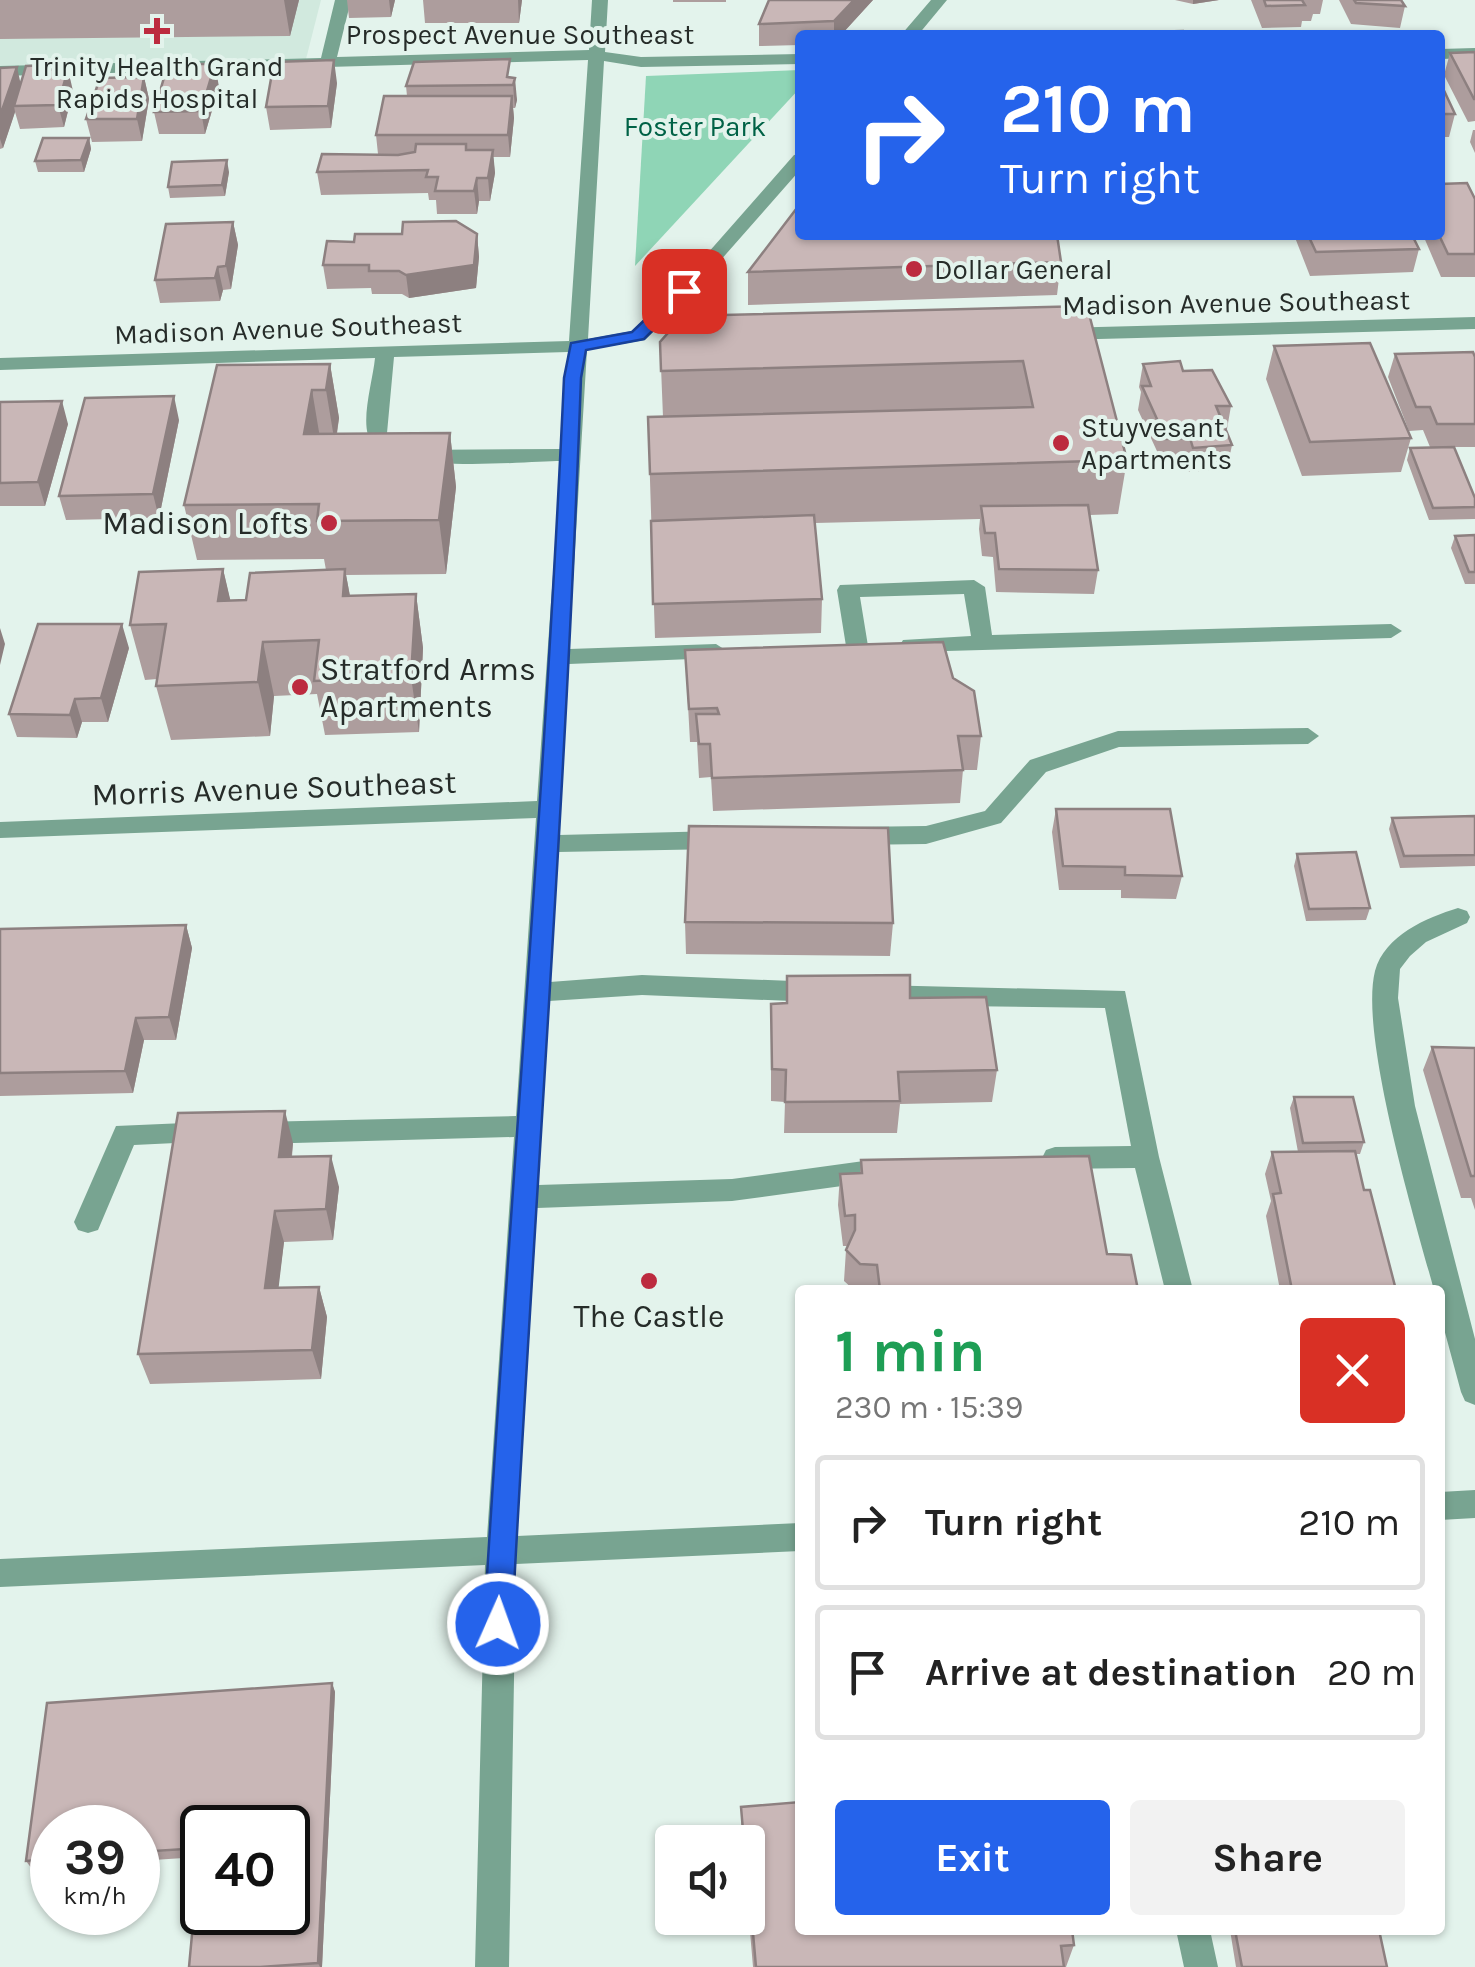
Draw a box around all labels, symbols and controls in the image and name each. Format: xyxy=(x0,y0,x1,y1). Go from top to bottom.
marker: Trinity Health Grand Rapids Hospital xyxy=(144,18,170,44)
street label: Prospect Avenue Southeast xyxy=(346,18,694,51)
place label: Trinity Health Grand Rapids Hospital xyxy=(30,50,284,115)
text: 210 m xyxy=(1000,68,1196,150)
icon: right xyxy=(835,70,965,200)
park label: Foster Park xyxy=(624,110,766,143)
text: Turn right xyxy=(1000,152,1200,204)
pin xyxy=(642,249,727,334)
place label: Dollar General xyxy=(934,253,1113,286)
marker: Dollar General xyxy=(903,258,925,280)
icon: arrive xyxy=(657,264,712,319)
street label: Madison Avenue Southeast xyxy=(1062,283,1410,322)
street label: Madison Avenue Southeast xyxy=(114,306,463,351)
place label: Stuyvesant Apartments xyxy=(1081,411,1232,476)
marker: Stuyvesant Apartments xyxy=(1050,432,1072,454)
place label: Madison Lofts xyxy=(102,505,309,542)
marker: Madison Lofts xyxy=(318,512,340,534)
place label: Stratford Arms Apartments xyxy=(320,651,536,725)
marker: Stratford Arms Apartments xyxy=(289,676,311,698)
street label: Morris Avenue Southeast xyxy=(91,764,457,813)
marker: The Castle xyxy=(638,1270,660,1292)
place label: The Castle xyxy=(574,1298,724,1335)
text: 1 min xyxy=(835,1316,986,1386)
button: close xyxy=(1300,1318,1405,1423)
text: 230 m · 15:39 xyxy=(835,1389,1023,1426)
icon: right xyxy=(840,1495,895,1550)
text: Turn right xyxy=(925,1500,1102,1545)
text: 210 m xyxy=(1298,1500,1400,1545)
position arrow xyxy=(446,1572,550,1676)
icon: arrive xyxy=(840,1645,895,1700)
text: Arrive at destination xyxy=(925,1650,1297,1695)
text: 20 m xyxy=(1327,1650,1416,1695)
button: Exit xyxy=(835,1800,1110,1915)
button: Share xyxy=(1130,1800,1405,1915)
speed limit sign: 40 xyxy=(180,1805,310,1935)
map controls xyxy=(655,1825,765,1935)
button: sound xyxy=(655,1825,765,1935)
text: 39 xyxy=(64,1828,126,1887)
text: km/h xyxy=(63,1881,127,1910)

